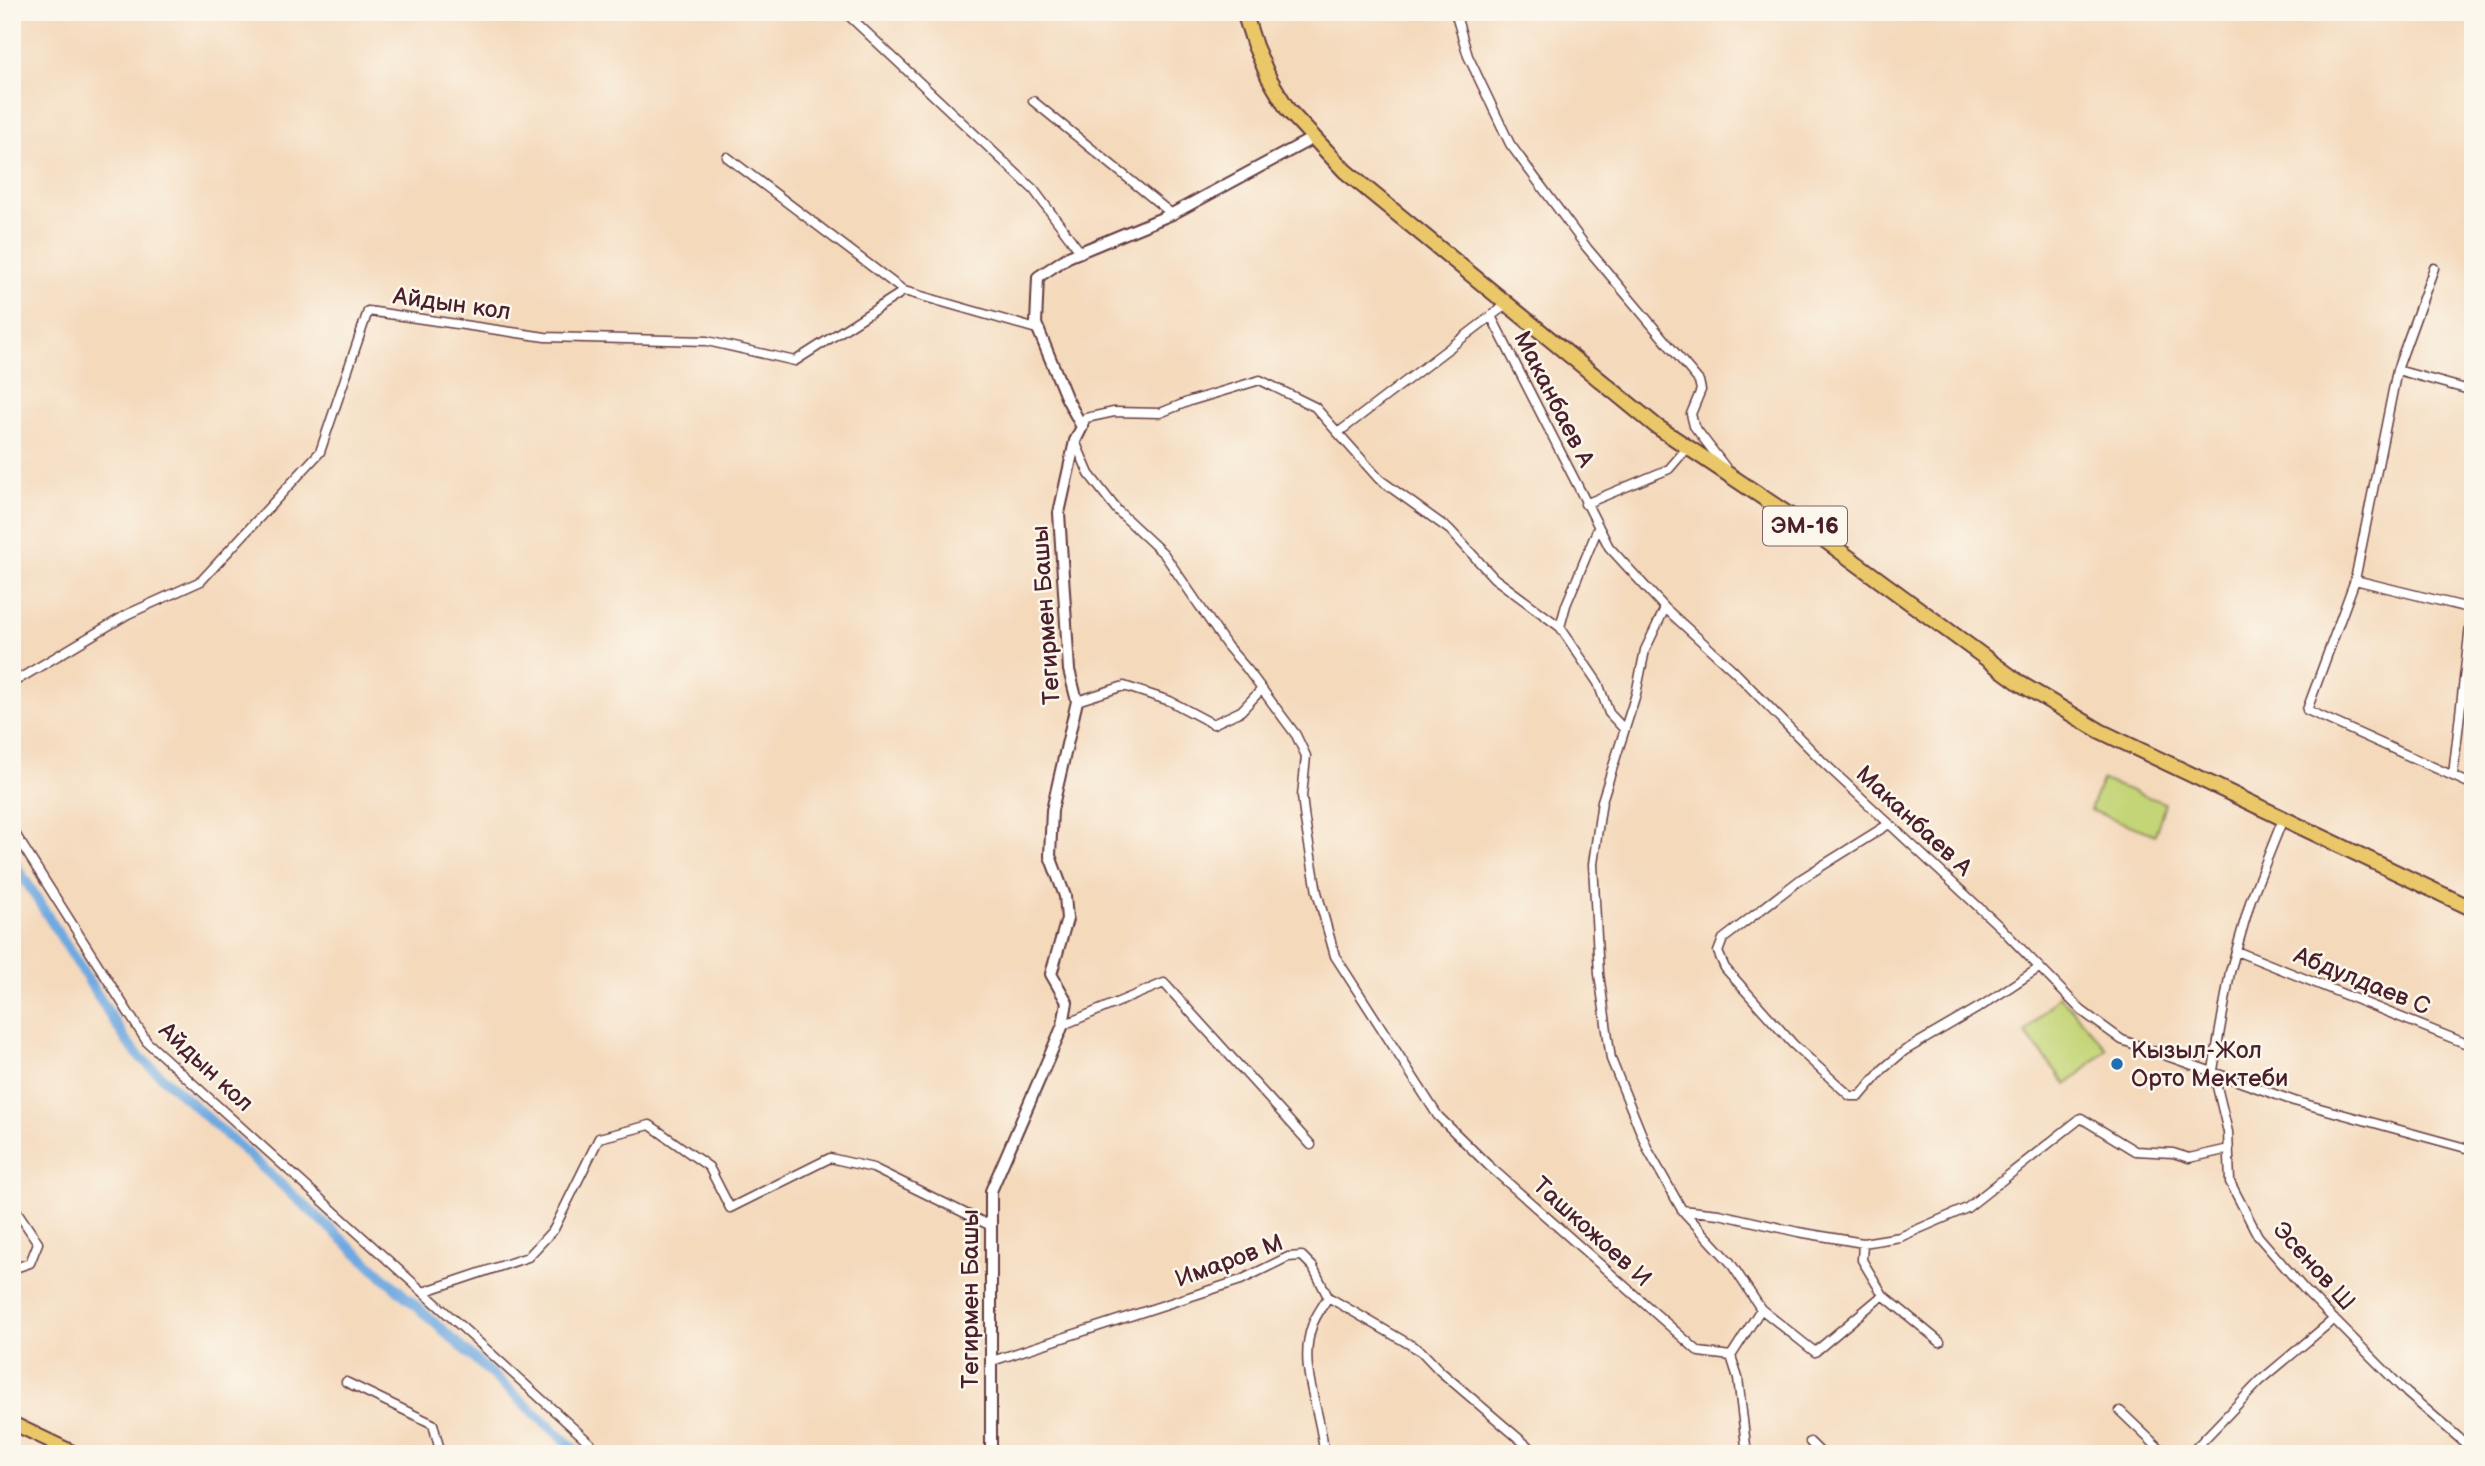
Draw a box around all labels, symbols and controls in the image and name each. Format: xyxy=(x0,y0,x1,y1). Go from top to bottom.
street label: Айдын кол xyxy=(390,281,513,327)
street label: Маканбаев А xyxy=(1507,326,1601,472)
road number: ЭМ-16 xyxy=(1763,506,1847,546)
street label: Тегирмен Башы xyxy=(1025,524,1067,706)
street label: Маканбаев А xyxy=(1850,760,1979,883)
street label: Абдулдаев С xyxy=(2289,940,2434,1021)
street label: Айдын кол xyxy=(152,1015,259,1118)
place label: Кызыл-Жол Орто Мектеби xyxy=(2131,1036,2288,1093)
marker: Кызыл-Жол Орто Мектеби xyxy=(2109,1056,2125,1072)
street label: Ташкожоев И xyxy=(1527,1171,1657,1293)
street label: Тегирмен Башы xyxy=(956,1209,985,1389)
street label: Эсенов Ш xyxy=(2266,1215,2362,1317)
street label: Имаров М xyxy=(1171,1228,1287,1294)

